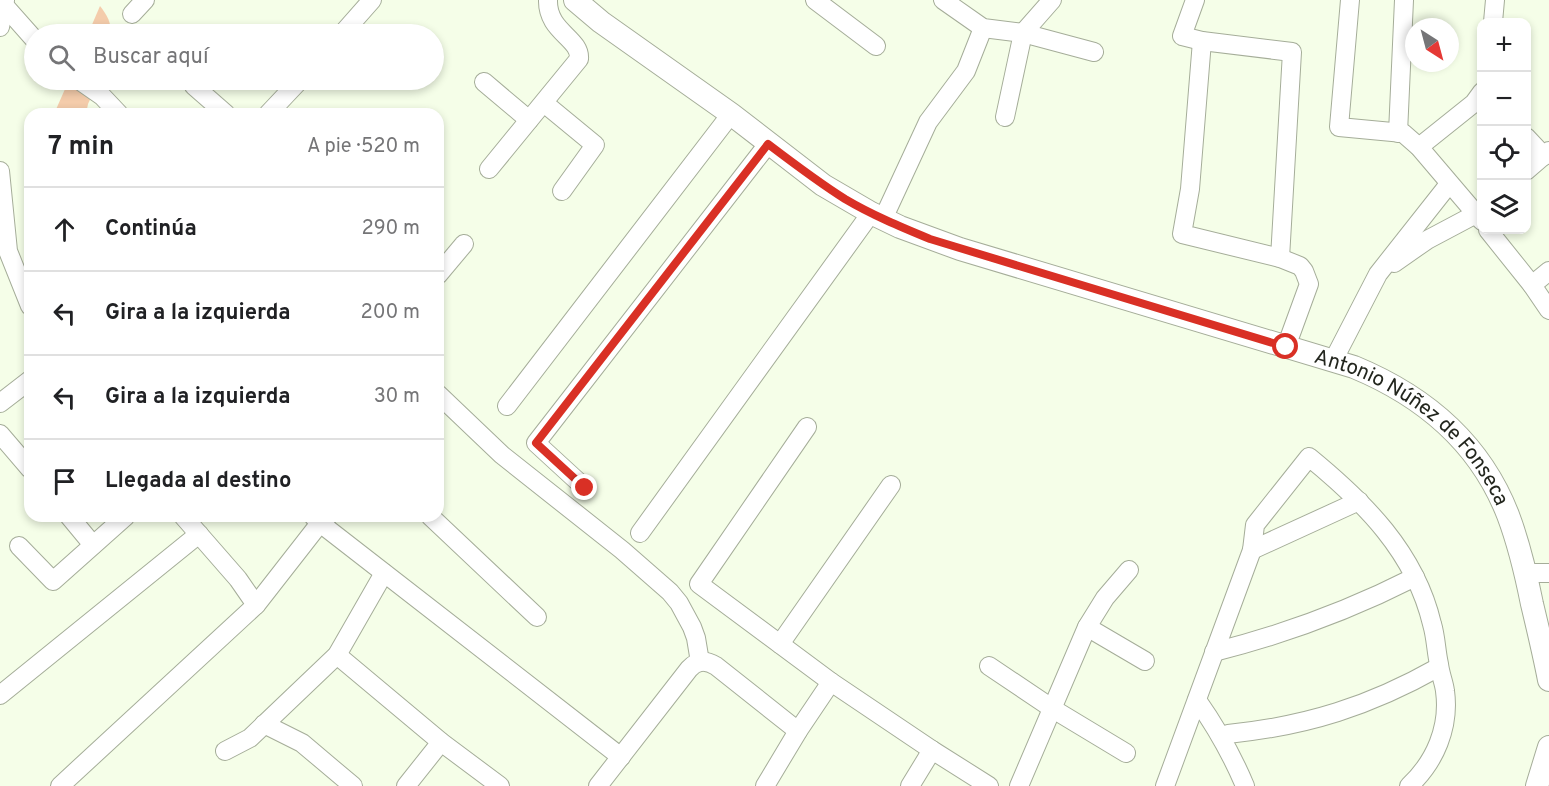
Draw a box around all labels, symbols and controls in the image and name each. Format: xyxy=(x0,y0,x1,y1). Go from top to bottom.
north arrow xyxy=(1405,18,1459,72)
map controls xyxy=(1477,18,1531,234)
button: + xyxy=(1477,18,1531,72)
search box xyxy=(24,24,444,90)
icon: search xyxy=(45,41,78,74)
text: Buscar aquí xyxy=(93,44,209,71)
button: − xyxy=(1477,72,1531,126)
button: locate xyxy=(1477,126,1531,180)
text: 7 min xyxy=(48,131,114,164)
text: A pie · 520 m xyxy=(307,134,420,160)
button: layers xyxy=(1477,180,1531,234)
icon: ahead xyxy=(48,213,81,246)
text: Continúa xyxy=(105,216,197,243)
text: 290 m xyxy=(362,216,420,242)
icon: left xyxy=(48,297,81,330)
text: Gira a la izquierda xyxy=(105,300,291,327)
text: 200 m xyxy=(361,300,420,326)
route start xyxy=(1272,333,1298,359)
street label: Antonio Núñez de Fonseca xyxy=(1311,344,1514,510)
icon: left xyxy=(48,381,81,414)
text: Gira a la izquierda xyxy=(105,384,291,411)
text: 30 m xyxy=(374,384,420,410)
icon: arrive xyxy=(48,465,81,498)
text: Llegada al destino xyxy=(105,468,291,495)
route end xyxy=(571,474,597,500)

